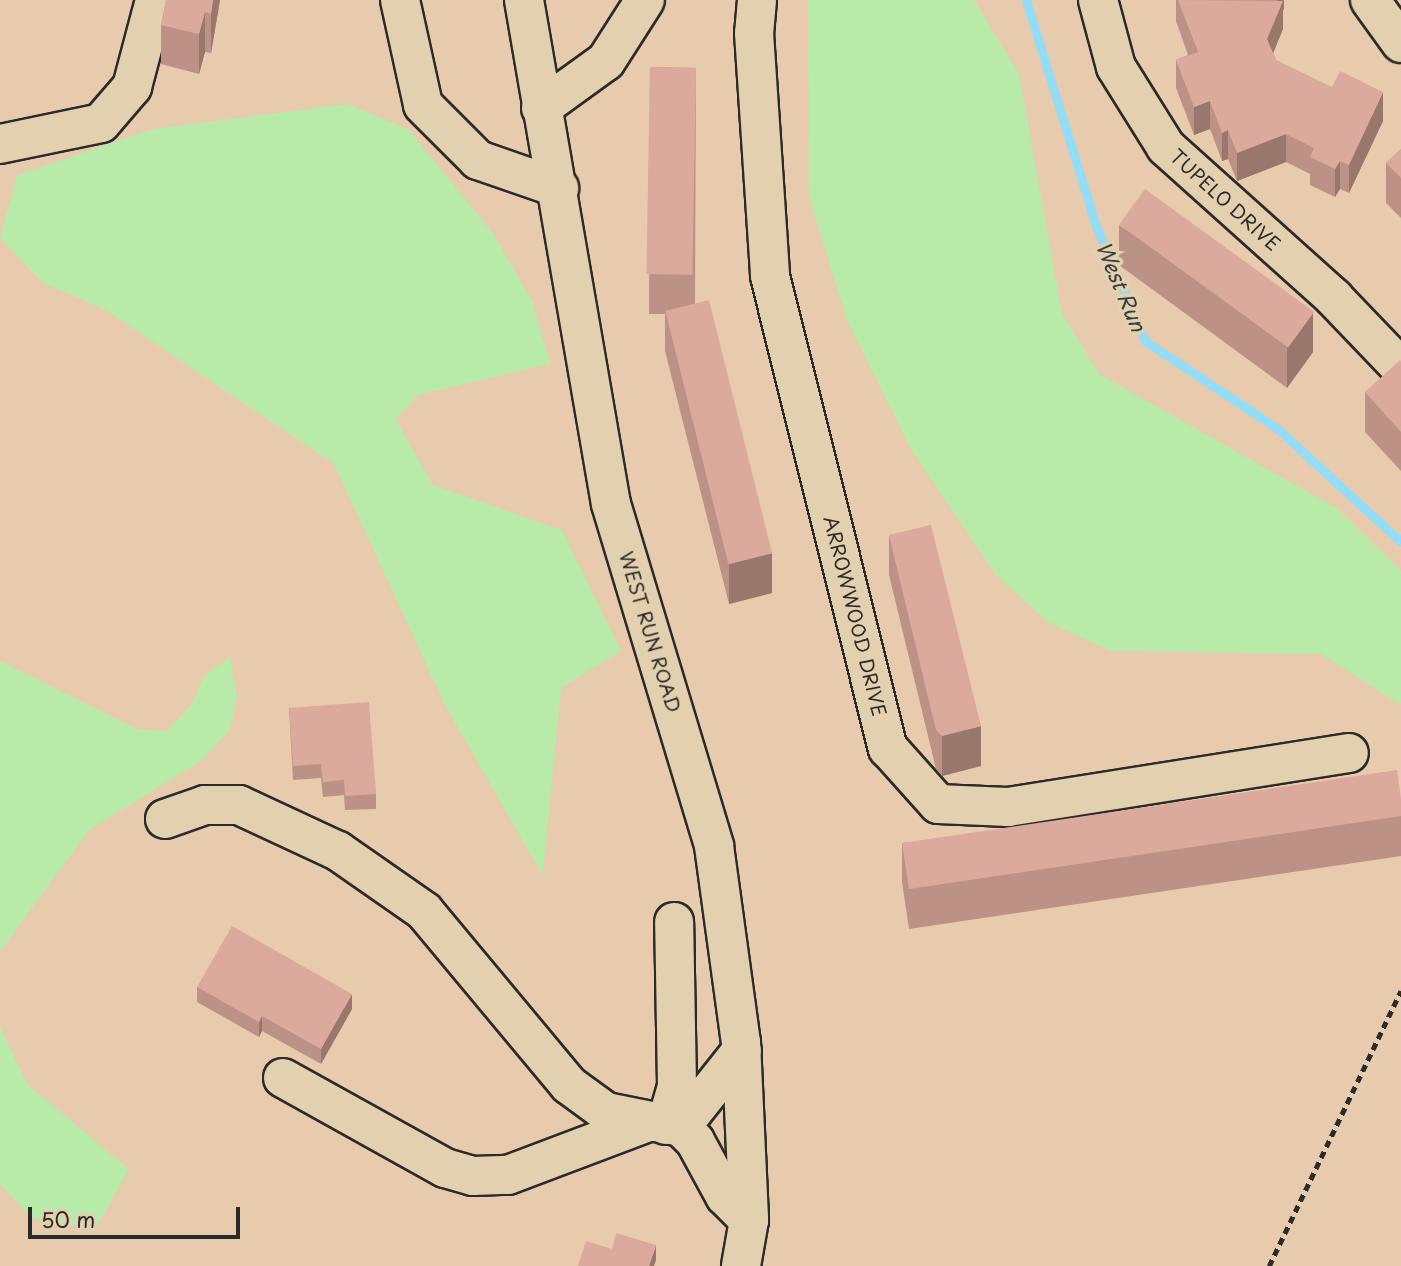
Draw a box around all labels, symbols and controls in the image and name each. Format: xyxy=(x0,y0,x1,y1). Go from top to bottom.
street label: TUPELO DRIVE xyxy=(1165,144,1285,256)
water label: West Run xyxy=(1092,237,1152,335)
street label: ARROWWOOD DRIVE xyxy=(819,513,891,719)
street label: WEST RUN ROAD xyxy=(614,548,686,716)
scale bar xyxy=(32,1192,243,1236)
text: 50 m xyxy=(41,1203,95,1235)

